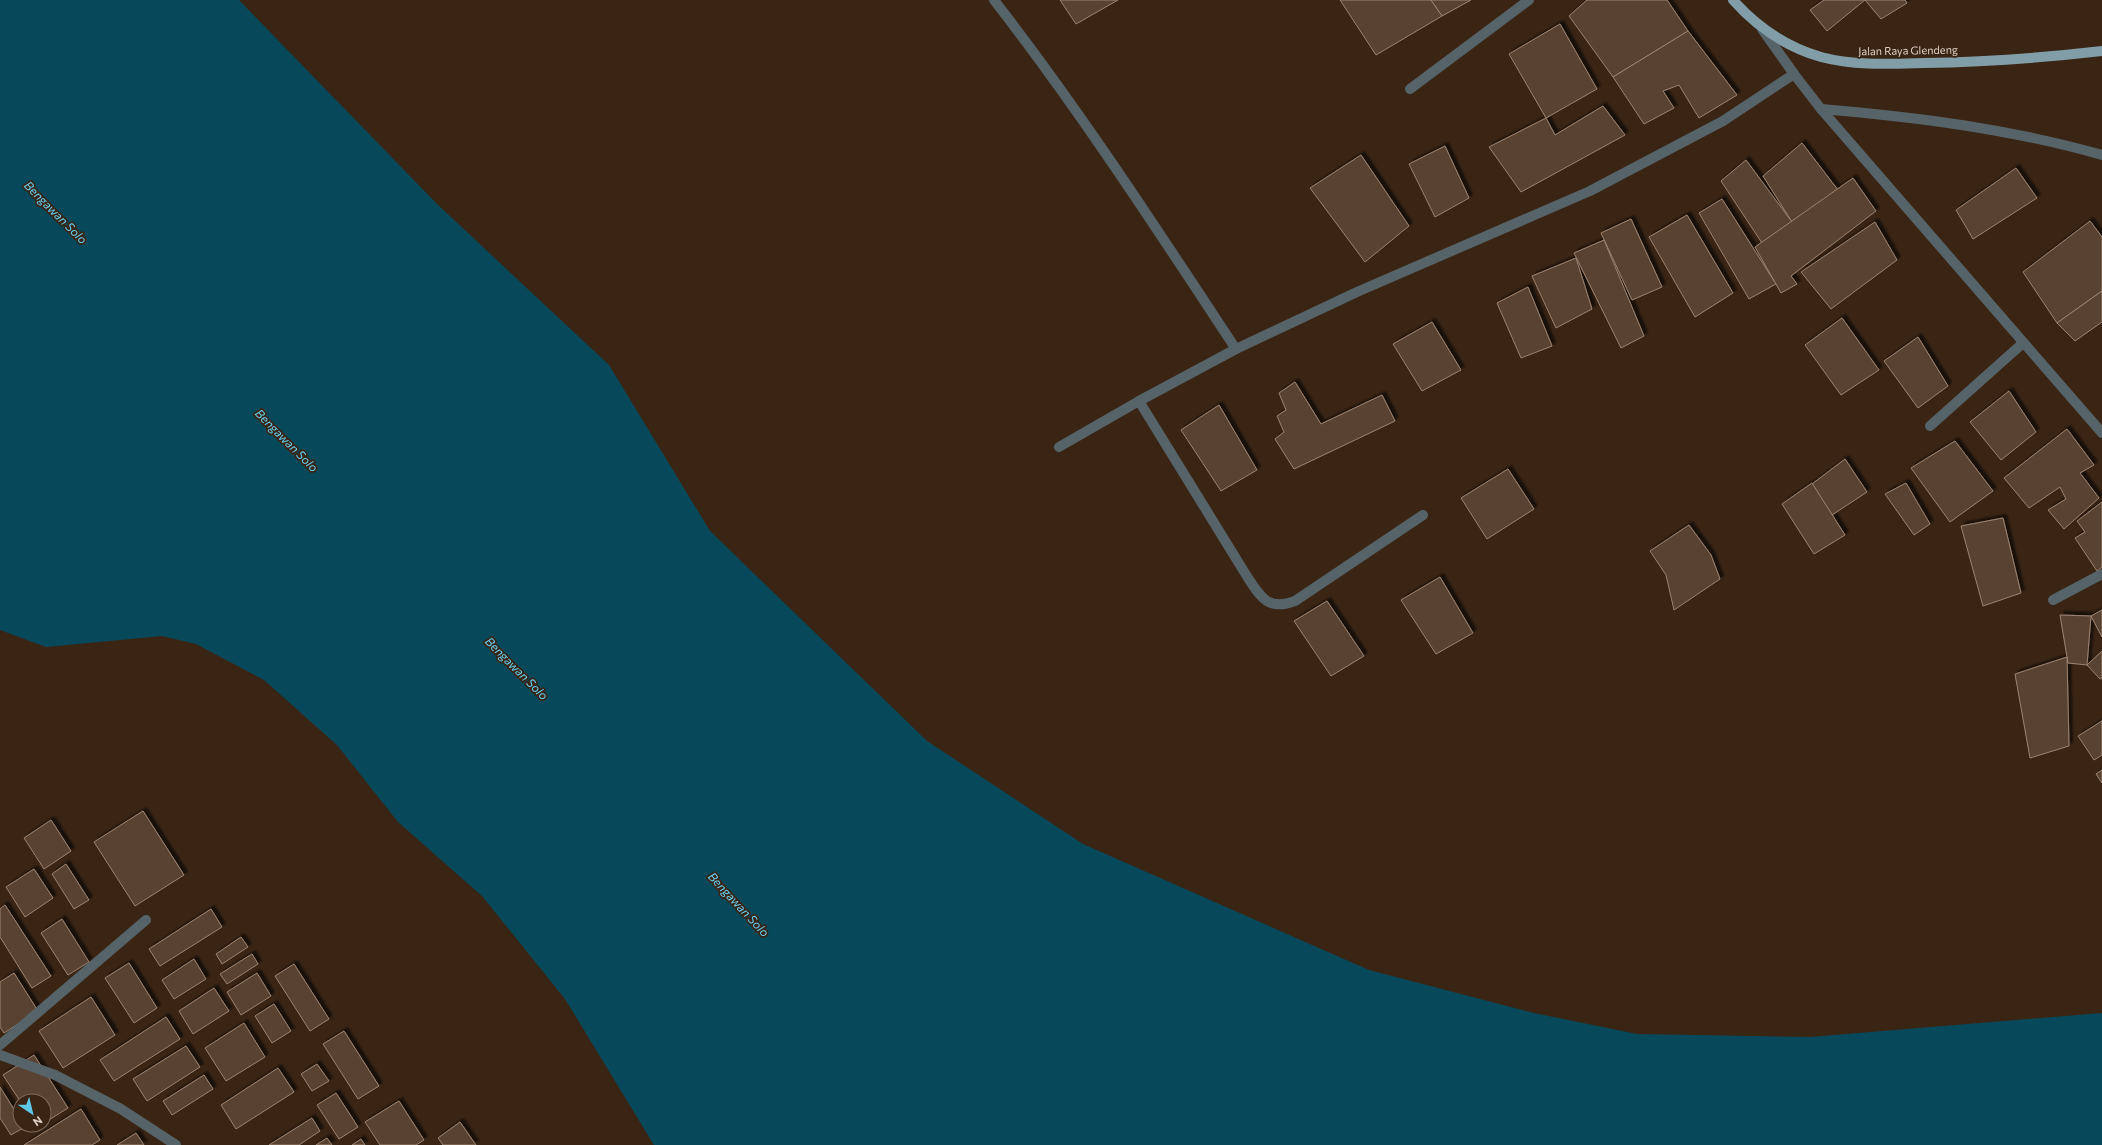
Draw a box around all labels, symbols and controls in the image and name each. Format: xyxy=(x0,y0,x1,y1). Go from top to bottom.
street label: Jalan Raya Glendeng xyxy=(1858,43,1958,58)
water label: Bengawan Solo xyxy=(22,178,90,246)
water label: Bengawan Solo xyxy=(253,406,321,474)
water label: Bengawan Solo xyxy=(483,634,551,702)
water label: Bengawan Solo xyxy=(706,869,772,939)
north arrow xyxy=(12,1093,52,1133)
text: N xyxy=(31,1114,45,1129)

